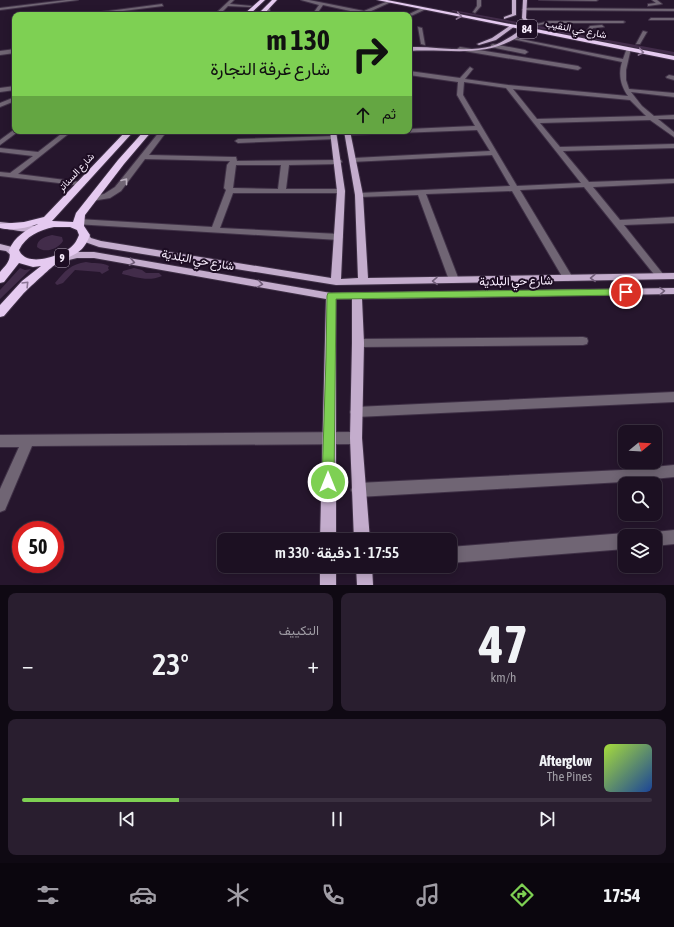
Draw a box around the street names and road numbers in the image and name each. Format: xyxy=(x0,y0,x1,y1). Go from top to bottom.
street label: شارع حي النقيب xyxy=(544,18,608,43)
road number: 84 xyxy=(517,20,537,38)
street label: شارع السناتر xyxy=(55,151,97,195)
street label: شارع حي البلدية xyxy=(160,247,236,276)
road number: 9 xyxy=(55,249,69,267)
street label: شارع حي البلدية xyxy=(479,273,553,292)

